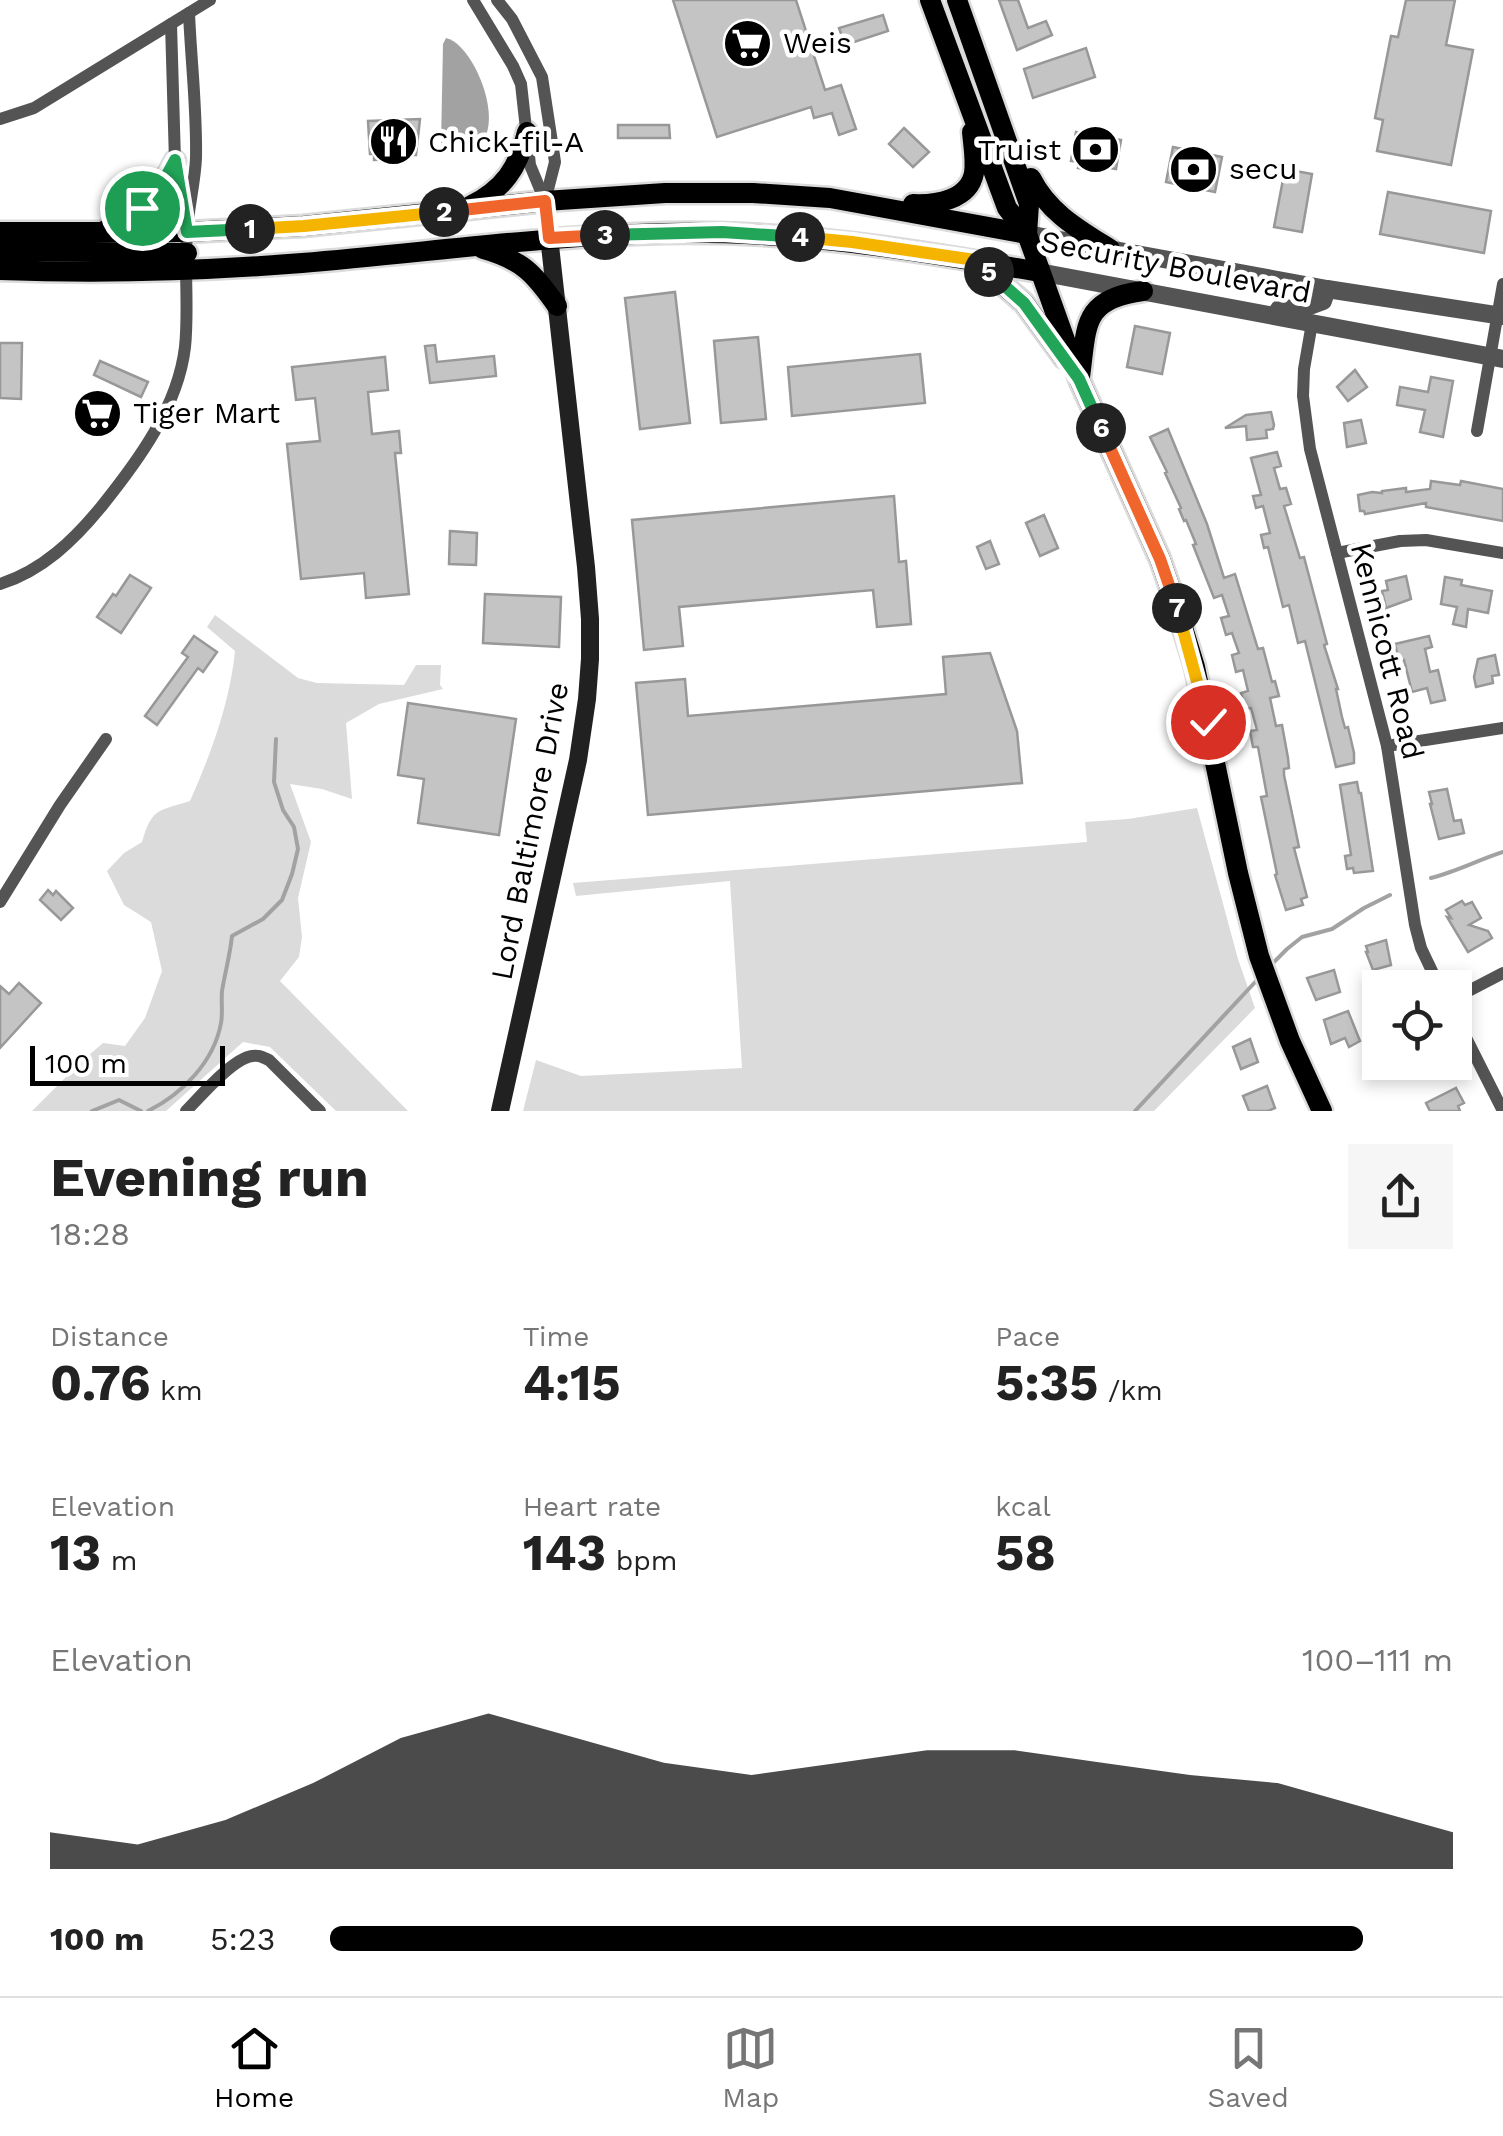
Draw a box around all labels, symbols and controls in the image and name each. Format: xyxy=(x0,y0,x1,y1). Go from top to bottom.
supermarket icon: Weis xyxy=(722,17,774,69)
place label: Weis xyxy=(783,25,852,60)
restaurant icon: Chick-fil-A xyxy=(367,116,419,168)
place label: Chick-fil-A xyxy=(428,124,584,159)
bank icon: Truist xyxy=(1070,124,1122,176)
place label: Truist xyxy=(978,132,1061,167)
bank icon: secu xyxy=(1168,143,1220,195)
place label: secu xyxy=(1229,151,1297,186)
pin xyxy=(100,166,185,251)
icon: arrive xyxy=(115,181,170,236)
pin: 2 xyxy=(419,187,469,237)
text: 2 xyxy=(436,195,452,228)
pin: 1 xyxy=(225,204,275,254)
pin: 3 xyxy=(580,210,630,260)
text: 1 xyxy=(244,212,256,245)
pin: 4 xyxy=(775,212,825,262)
text: 3 xyxy=(597,218,613,251)
text: 4 xyxy=(791,220,809,253)
street label: Security Boulevard xyxy=(1038,223,1314,310)
pin: 5 xyxy=(964,247,1014,297)
text: 5 xyxy=(981,255,997,288)
supermarket icon: Tiger Mart xyxy=(72,387,124,439)
place label: Tiger Mart xyxy=(133,395,280,430)
pin: 6 xyxy=(1076,403,1126,453)
text: 6 xyxy=(1092,411,1110,444)
street label: Kennicott Road xyxy=(1344,539,1431,763)
pin: 7 xyxy=(1152,583,1202,633)
text: 7 xyxy=(1168,591,1186,624)
street label: Lord Baltimore Drive xyxy=(483,679,576,983)
pin xyxy=(1166,680,1251,765)
icon: check xyxy=(1181,695,1236,750)
map controls xyxy=(1362,970,1472,1080)
button: locate xyxy=(1362,970,1472,1080)
scale bar xyxy=(30,1041,225,1086)
text: 100 m xyxy=(45,1047,127,1080)
button: share xyxy=(1348,1144,1453,1249)
text: Evening run xyxy=(50,1145,369,1209)
text: 18:28 xyxy=(50,1215,130,1253)
text: Distance xyxy=(50,1320,169,1353)
text: Time xyxy=(523,1320,589,1353)
text: Pace xyxy=(995,1320,1060,1353)
text: 0.76 xyxy=(50,1353,150,1412)
text: 4:15 xyxy=(523,1353,621,1412)
text: 5:35 xyxy=(995,1353,1098,1412)
text: km xyxy=(150,1374,203,1407)
text: /km xyxy=(1098,1374,1163,1407)
text: Elevation xyxy=(50,1490,175,1523)
text: Heart rate xyxy=(523,1490,661,1523)
text: kcal xyxy=(995,1490,1051,1523)
text: 13 xyxy=(50,1523,101,1582)
text: 143 xyxy=(523,1523,606,1582)
text: 58 xyxy=(995,1523,1056,1582)
text: m xyxy=(101,1544,137,1577)
text: bpm xyxy=(606,1544,678,1577)
text: Elevation xyxy=(50,1641,193,1679)
text: 100–111 m xyxy=(1302,1641,1453,1679)
text: 100 m xyxy=(50,1920,144,1958)
text: 5:23 xyxy=(210,1920,275,1958)
tab: Home xyxy=(214,2021,294,2114)
tab: Map xyxy=(722,2021,779,2114)
tab: Saved xyxy=(1208,2021,1289,2114)

